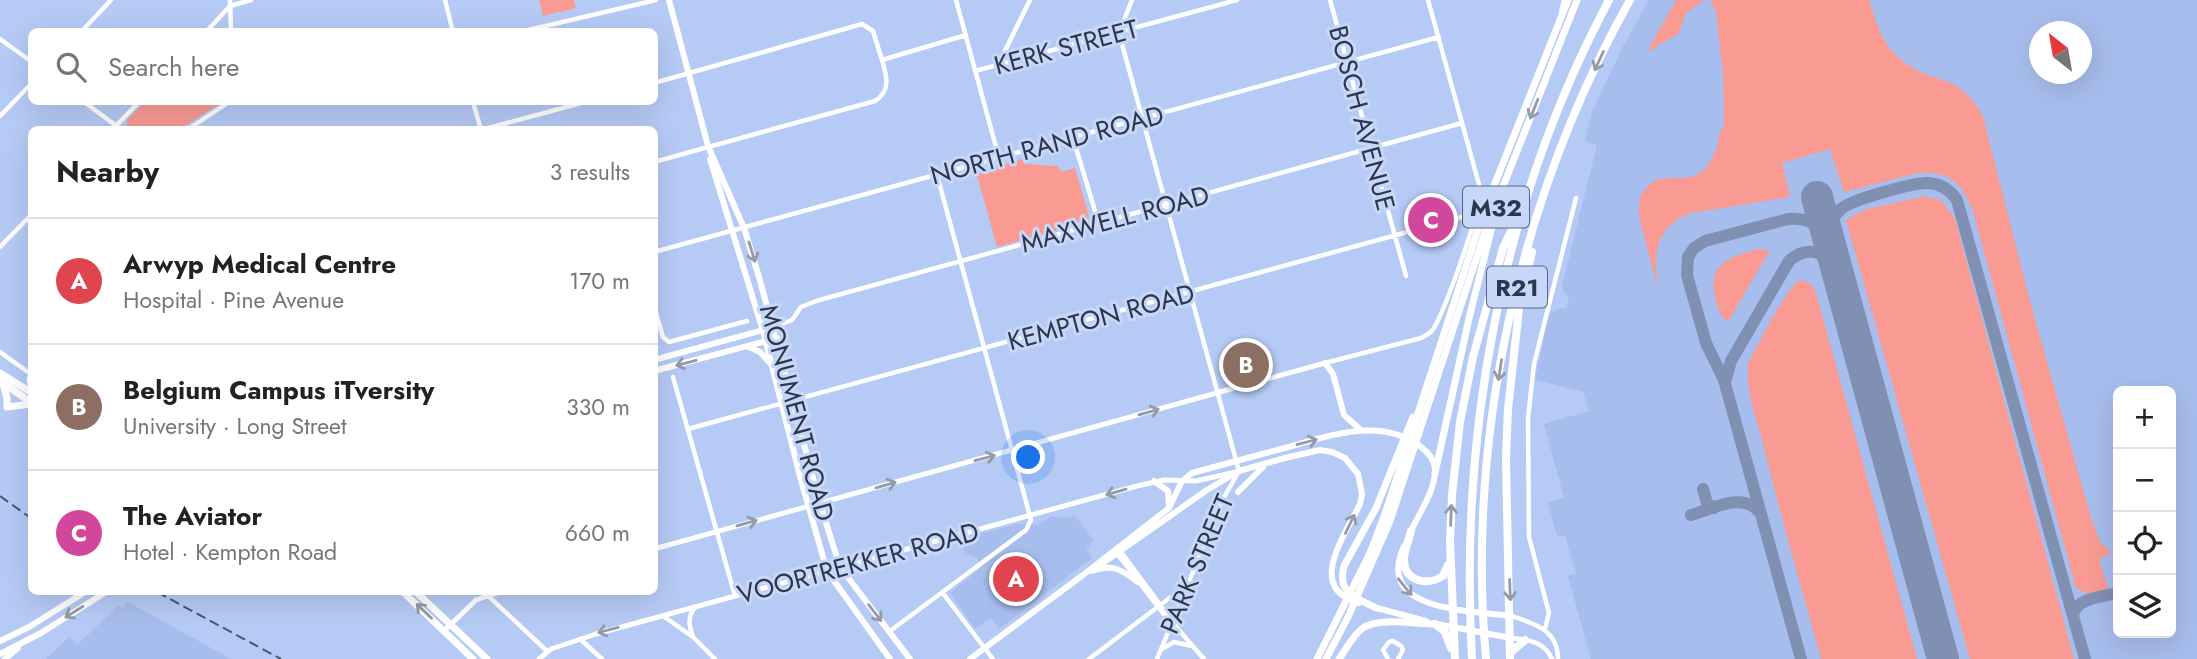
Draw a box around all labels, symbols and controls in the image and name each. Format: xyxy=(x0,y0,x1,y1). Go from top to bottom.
street label: KERK STREET xyxy=(990,10,1142,84)
street label: BOSCH AVENUE xyxy=(1319,21,1405,215)
north arrow xyxy=(2029,21,2092,84)
search box xyxy=(28,28,658,105)
icon: search xyxy=(52,48,90,86)
text: Search here xyxy=(108,48,240,86)
one-way arrow xyxy=(1592,50,1605,71)
street label: NORTH RAND ROAD xyxy=(926,96,1168,194)
one-way arrow xyxy=(1527,98,1540,119)
text: Nearby xyxy=(56,150,159,193)
text: 3 results xyxy=(550,155,630,189)
street label: MAXWELL ROAD xyxy=(1016,176,1214,262)
road number: M32 xyxy=(1463,187,1529,228)
pin: C xyxy=(1408,194,1454,246)
one-way arrow xyxy=(747,241,759,263)
text: Arwyp Medical Centre xyxy=(123,245,396,283)
text: A xyxy=(71,264,87,298)
text: 170 m xyxy=(569,264,630,298)
road number: R21 xyxy=(1487,266,1547,308)
street label: KEMPTON ROAD xyxy=(1003,274,1199,360)
text: Hospital · Pine Avenue xyxy=(123,283,344,317)
street label: MONUMENT ROAD xyxy=(750,301,844,525)
pin: B xyxy=(1223,339,1269,391)
one-way arrow xyxy=(675,357,698,370)
one-way arrow xyxy=(1493,358,1506,381)
text: Belgium Campus iTversity xyxy=(123,371,434,409)
map controls xyxy=(2113,386,2176,638)
button: + xyxy=(2113,386,2176,449)
text: B xyxy=(71,390,87,424)
text: 330 m xyxy=(566,390,630,424)
one-way arrow xyxy=(1138,405,1160,418)
text: University · Long Street xyxy=(123,409,346,443)
one-way arrow xyxy=(1295,435,1317,448)
your location xyxy=(1011,440,1045,474)
button: − xyxy=(2113,449,2176,512)
one-way arrow xyxy=(973,451,995,464)
one-way arrow xyxy=(875,478,897,491)
one-way arrow xyxy=(1105,486,1127,499)
street label: PARK STREET xyxy=(1151,488,1243,640)
text: The Aviator xyxy=(123,497,262,535)
one-way arrow xyxy=(1444,504,1457,527)
street label: VOORTREKKER ROAD xyxy=(733,512,983,614)
button: locate xyxy=(2113,512,2176,575)
one-way arrow xyxy=(1345,513,1358,534)
text: C xyxy=(71,516,87,550)
text: 660 m xyxy=(565,516,630,550)
one-way arrow xyxy=(736,516,758,529)
text: Hotel · Kempton Road xyxy=(123,535,337,569)
pin: A xyxy=(993,553,1039,605)
button: layers xyxy=(2113,575,2176,638)
one-way arrow xyxy=(1398,578,1413,596)
one-way arrow xyxy=(1503,579,1516,602)
one-way arrow xyxy=(415,603,432,620)
one-way arrow xyxy=(868,603,883,621)
one-way arrow xyxy=(64,606,84,620)
one-way arrow xyxy=(597,624,620,637)

